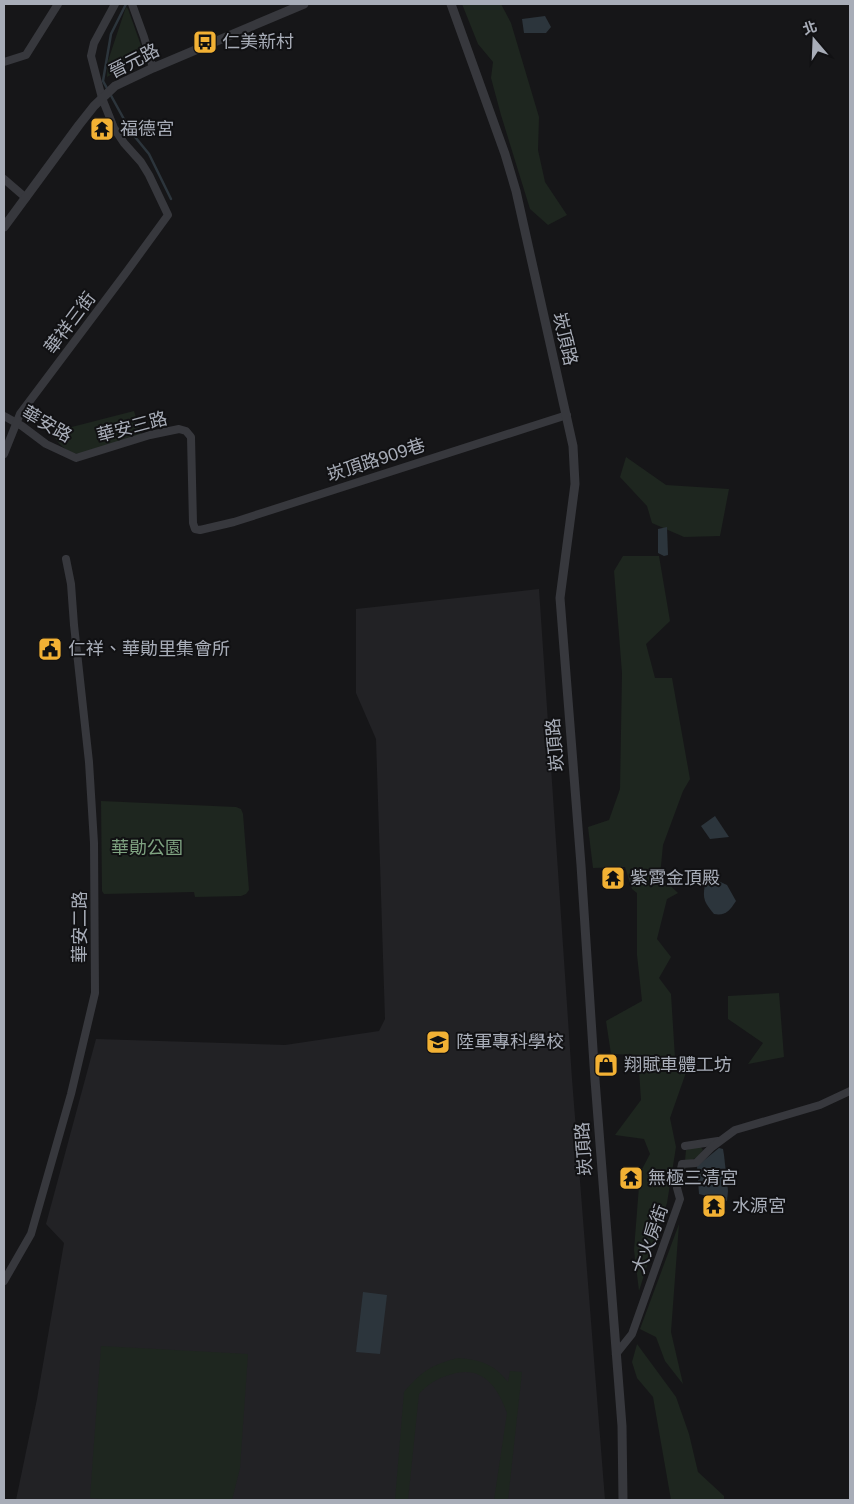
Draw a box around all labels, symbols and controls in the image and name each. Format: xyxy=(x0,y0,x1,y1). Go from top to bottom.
north arrow xyxy=(789,15,839,65)
text: 北 xyxy=(801,18,819,38)
bus stop icon: 仁美新村 xyxy=(192,29,218,55)
place label: 仁美新村 xyxy=(222,32,294,52)
street label: 晉元路 xyxy=(105,40,163,82)
temple icon: 福德宮 xyxy=(89,116,115,142)
place label: 福德宮 xyxy=(120,119,174,139)
street label: 華祥三街 xyxy=(40,288,100,358)
street label: 崁頂路 xyxy=(549,310,581,368)
street label: 華安路 xyxy=(19,402,75,446)
street label: 華安三路 xyxy=(95,408,169,446)
street label: 崁頂路909巷 xyxy=(324,435,428,485)
public building icon: 仁祥、華勛里集會所 xyxy=(37,636,63,662)
place label: 仁祥、華勛里集會所 xyxy=(68,639,230,659)
street label: 崁頂路 xyxy=(543,717,567,773)
park label: 華勛公園 xyxy=(111,838,183,858)
temple icon: 紫霄金頂殿 xyxy=(600,865,626,891)
place label: 紫霄金頂殿 xyxy=(630,868,720,888)
street label: 華安二路 xyxy=(70,891,90,963)
school or university icon: 陸軍專科學校 xyxy=(425,1029,451,1055)
place label: 陸軍專科學校 xyxy=(456,1032,564,1052)
shop icon: 翔賦車體工坊 xyxy=(593,1052,619,1078)
place label: 翔賦車體工坊 xyxy=(624,1055,732,1075)
street label: 崁頂路 xyxy=(572,1121,596,1177)
temple icon: 無極三清宮 xyxy=(618,1165,644,1191)
place label: 無極三清宮 xyxy=(648,1168,738,1188)
temple icon: 水源宮 xyxy=(701,1193,727,1219)
place label: 水源宮 xyxy=(732,1196,786,1216)
street label: 大火房街 xyxy=(628,1202,672,1276)

